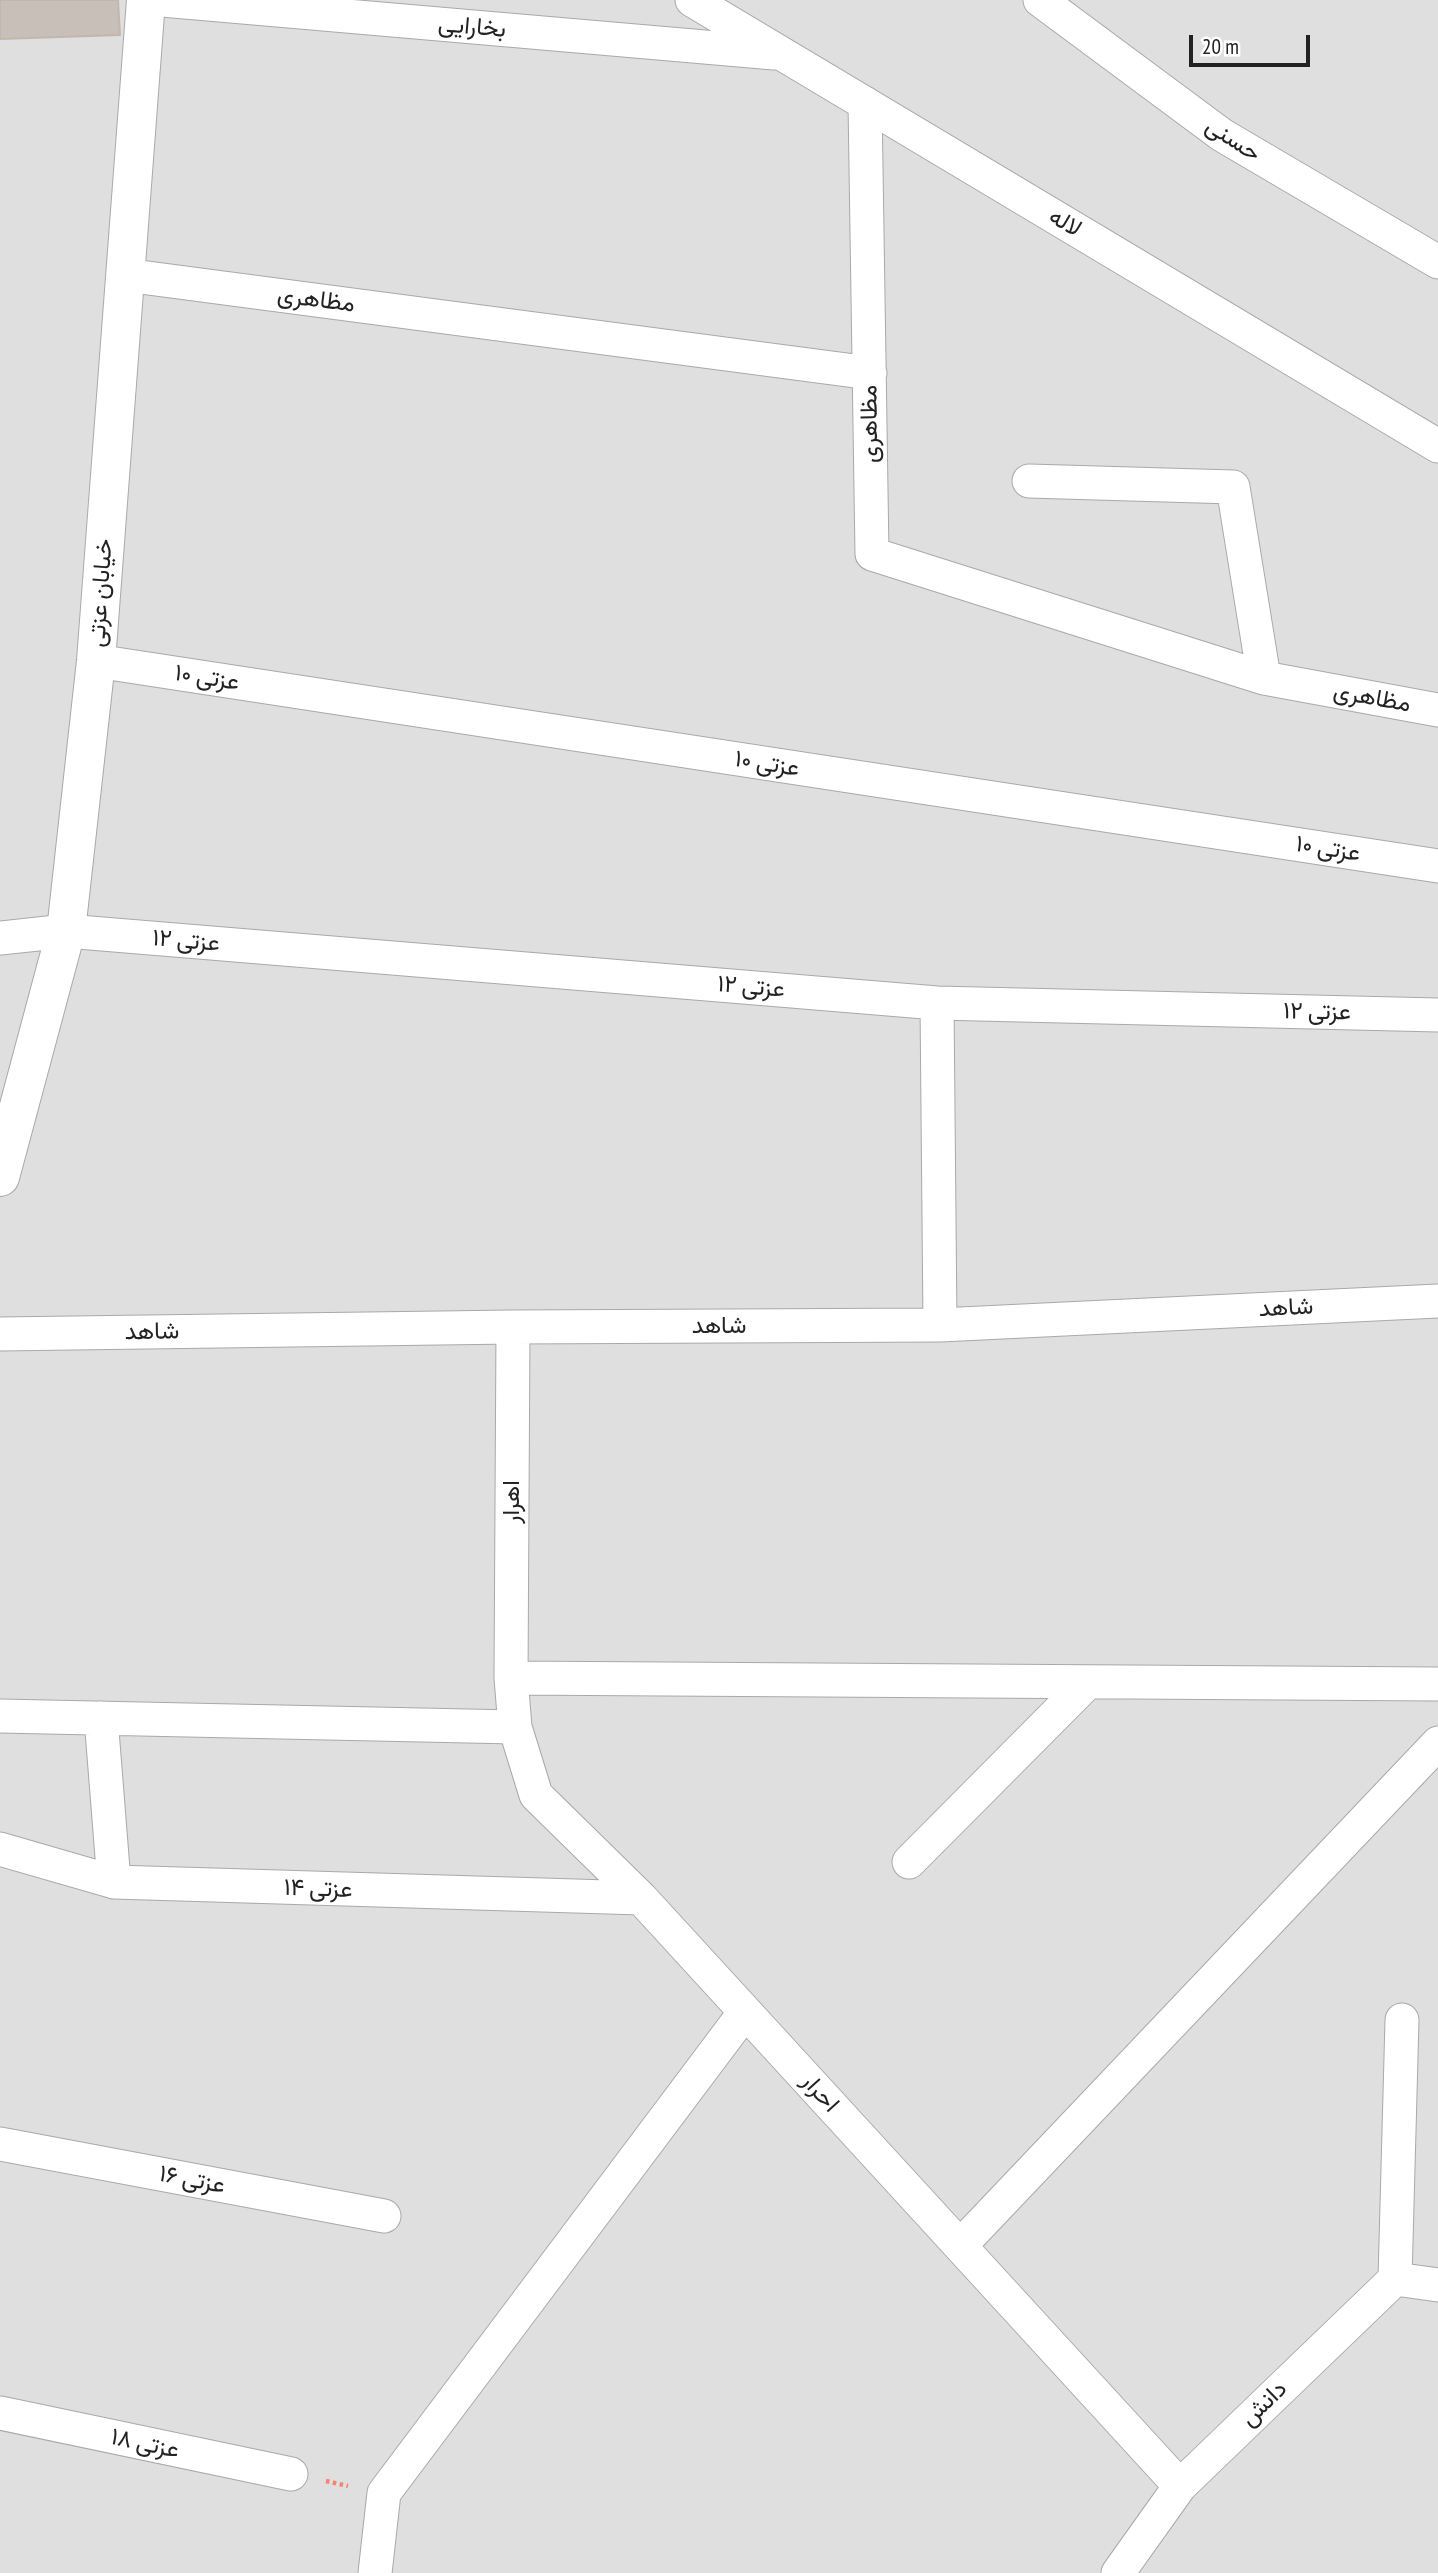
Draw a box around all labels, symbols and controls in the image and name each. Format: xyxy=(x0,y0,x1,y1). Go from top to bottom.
street label: بخارایی xyxy=(437,10,507,44)
scale bar xyxy=(1193,21,1314,65)
text: 20 m xyxy=(1202,33,1239,60)
street label: حسنی xyxy=(1200,112,1266,168)
street label: لاله xyxy=(1043,202,1087,244)
street label: مظاهری xyxy=(275,281,357,319)
street label: مظاهری xyxy=(855,385,885,463)
street label: خیابان عزتی xyxy=(83,538,119,648)
street label: عزتی ۱۰ xyxy=(173,659,241,697)
street label: مظاهری xyxy=(1331,677,1413,719)
street label: عزتی ۱۰ xyxy=(733,745,801,783)
street label: عزتی ۱۰ xyxy=(1294,830,1362,868)
street label: عزتی ۱۲ xyxy=(151,924,221,958)
street label: عزتی ۱۲ xyxy=(716,970,786,1004)
street label: عزتی ۱۲ xyxy=(1283,997,1351,1027)
street label: شاهد xyxy=(1258,1292,1314,1324)
street label: شاهد xyxy=(692,1312,746,1340)
street label: شاهد xyxy=(124,1317,180,1347)
street label: اهرار xyxy=(498,1480,526,1524)
street label: عزتی ۱۴ xyxy=(283,1873,353,1905)
street label: احرار xyxy=(795,2067,845,2119)
street label: عزتی ۱۶ xyxy=(156,2159,228,2201)
street label: دانش xyxy=(1235,2375,1293,2433)
street label: عزتی ۱۸ xyxy=(108,2423,182,2465)

